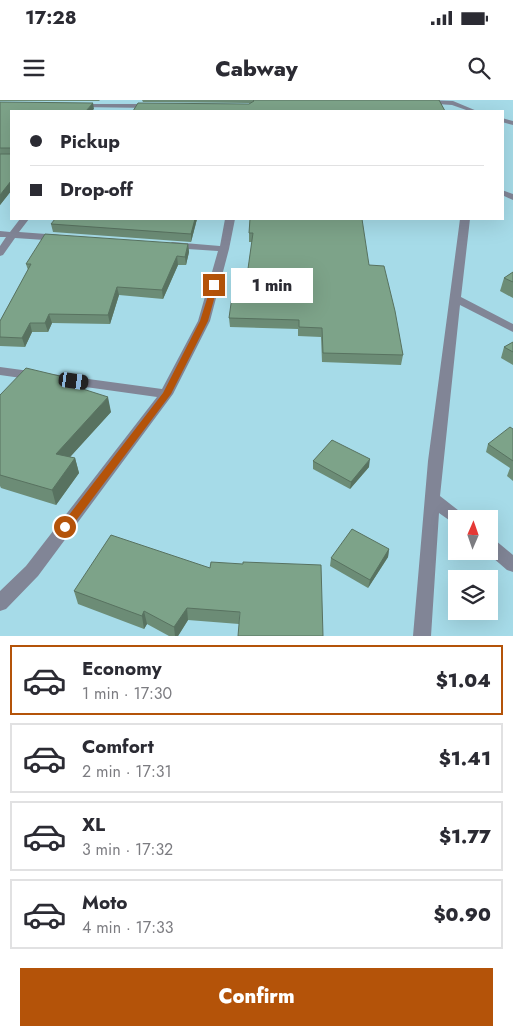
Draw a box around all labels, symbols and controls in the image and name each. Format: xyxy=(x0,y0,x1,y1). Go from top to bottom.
text: 17:28 xyxy=(25,4,77,31)
text: Cabway xyxy=(215,52,298,84)
icon: menu xyxy=(20,54,48,82)
icon: search xyxy=(465,54,493,82)
text: Pickup xyxy=(60,128,120,155)
text: Drop-off xyxy=(60,176,133,203)
callout: 1 min xyxy=(232,268,314,302)
route end xyxy=(203,274,225,296)
text: 1 min xyxy=(252,274,292,297)
car xyxy=(58,371,89,391)
north arrow xyxy=(448,510,498,560)
map controls xyxy=(448,510,498,620)
route start xyxy=(54,516,76,538)
button: layers xyxy=(448,570,498,620)
text: Economy xyxy=(82,655,162,682)
icon: car xyxy=(22,658,67,703)
text: $1.04 xyxy=(436,667,491,694)
text: 1 min · 17:30 xyxy=(82,682,172,705)
text: Comfort xyxy=(82,733,154,760)
icon: car xyxy=(22,736,67,781)
text: $1.41 xyxy=(439,745,491,772)
text: 2 min · 17:31 xyxy=(82,760,172,783)
text: XL xyxy=(82,811,105,838)
icon: car xyxy=(22,814,67,859)
text: $1.77 xyxy=(439,823,491,850)
text: 3 min · 17:32 xyxy=(82,838,173,861)
text: Moto xyxy=(82,889,127,916)
icon: car xyxy=(22,892,67,937)
text: $0.90 xyxy=(434,901,491,928)
text: 4 min · 17:33 xyxy=(82,916,173,939)
button: Confirm xyxy=(20,968,493,1026)

